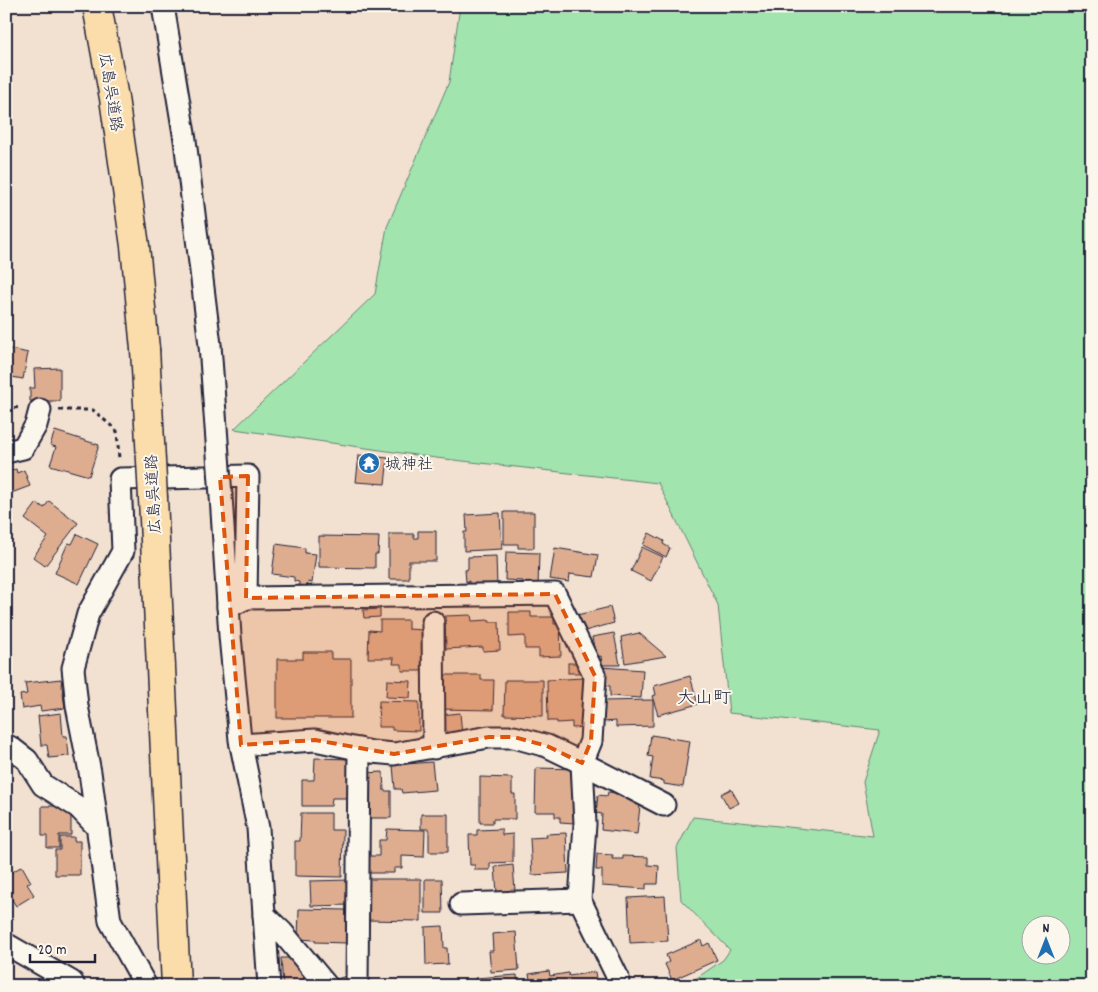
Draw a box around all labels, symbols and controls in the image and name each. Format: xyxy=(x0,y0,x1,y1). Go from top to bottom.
street label: 広島呉道路 xyxy=(92,51,127,134)
temple icon: 城神社 xyxy=(357,451,381,475)
street label: 広島呉道路 xyxy=(141,453,168,534)
place label: 城神社 xyxy=(385,454,433,477)
district label: 大山町 xyxy=(677,687,731,712)
north arrow xyxy=(1020,914,1070,964)
text: N xyxy=(1043,919,1050,939)
scale bar xyxy=(30,932,95,964)
text: 20 m xyxy=(38,940,66,962)

